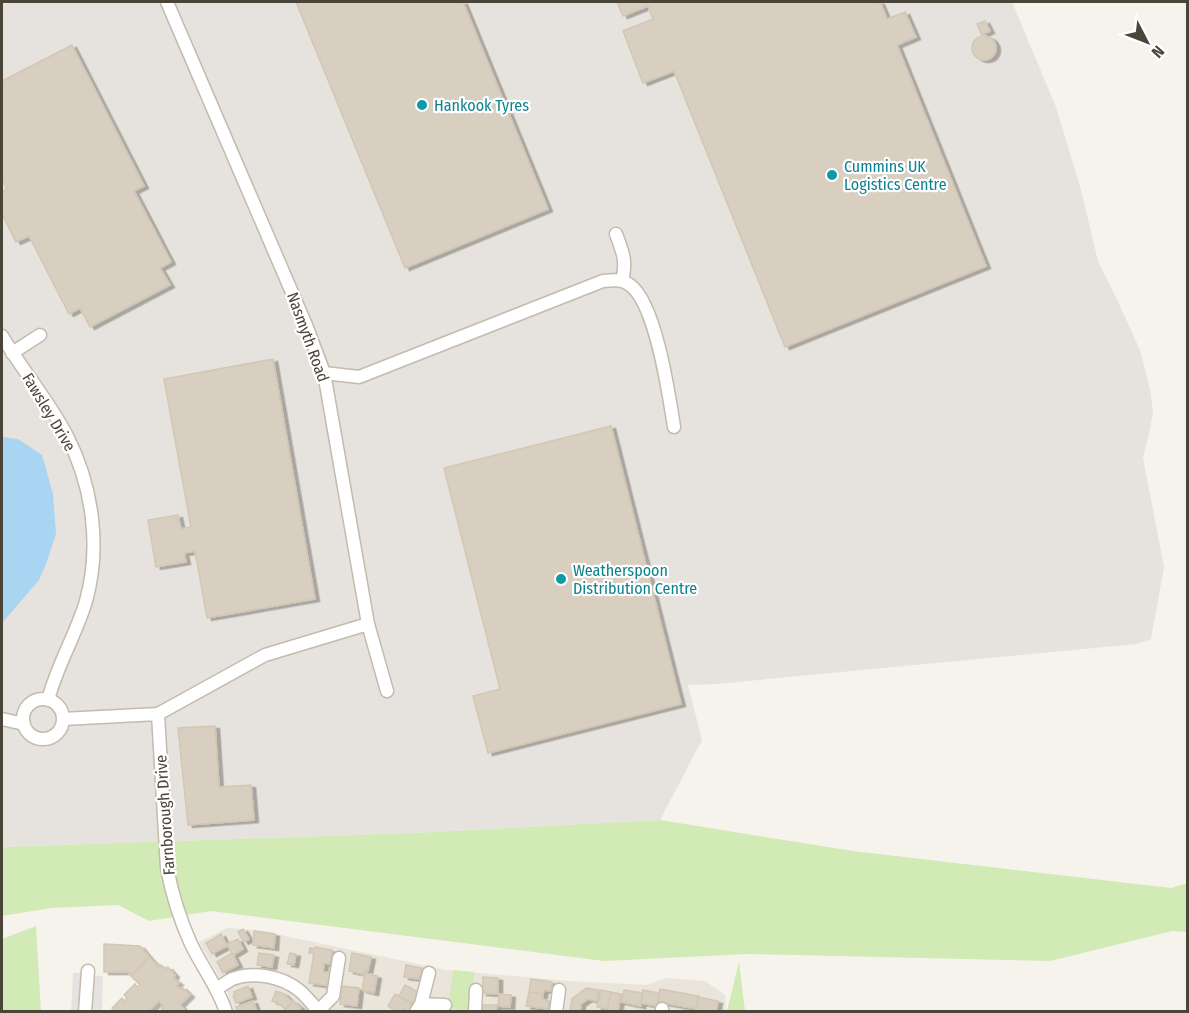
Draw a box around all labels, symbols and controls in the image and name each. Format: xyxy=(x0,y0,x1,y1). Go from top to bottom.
north arrow xyxy=(1117,12,1177,72)
text: N xyxy=(1148,42,1168,62)
place label: Hankook Tyres xyxy=(434,96,529,115)
marker: Hankook Tyres xyxy=(415,98,429,112)
place label: Cummins UK Logistics Centre xyxy=(844,157,947,194)
marker: Cummins UK Logistics Centre xyxy=(825,168,839,182)
street label: Nasmyth Road xyxy=(283,289,333,385)
street label: Fawsley Drive xyxy=(18,369,80,455)
place label: Weatherspoon Distribution Centre xyxy=(573,561,697,598)
marker: Weatherspoon Distribution Centre xyxy=(554,572,568,586)
street label: Farnborough Drive xyxy=(151,754,179,876)

